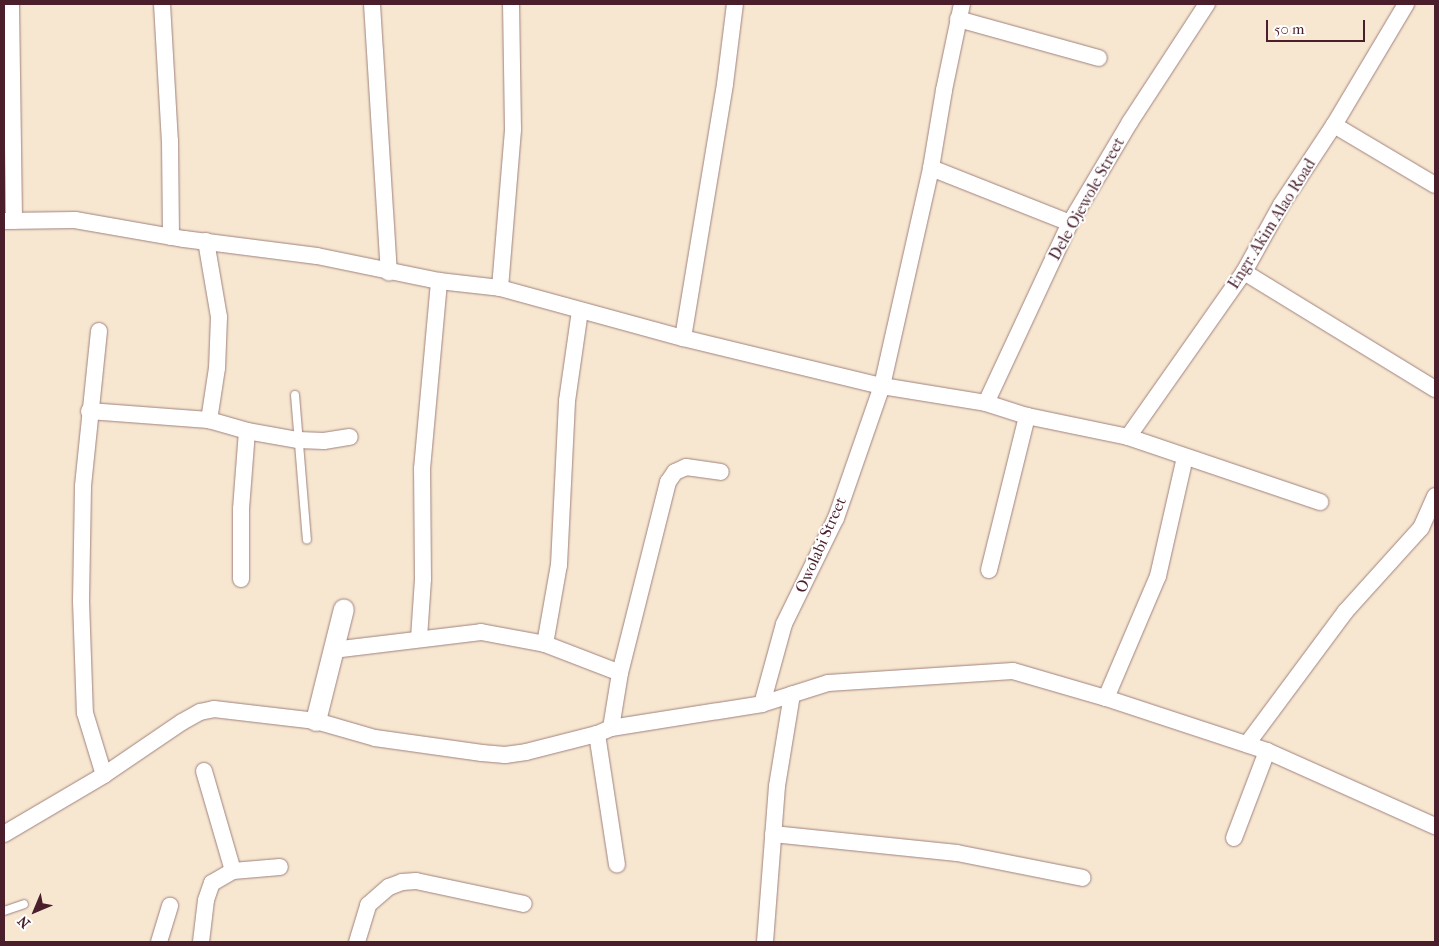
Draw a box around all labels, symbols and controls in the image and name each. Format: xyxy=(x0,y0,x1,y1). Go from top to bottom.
scale bar xyxy=(1269,10,1368,42)
text: 50 m xyxy=(1274,20,1304,38)
street label: Dele Ojewole Street xyxy=(1045,134,1129,264)
street label: Engr. Akim Alao Road xyxy=(1224,155,1320,293)
street label: Owolabi Street xyxy=(791,494,851,596)
north arrow xyxy=(10,886,60,936)
text: N xyxy=(14,912,34,932)

